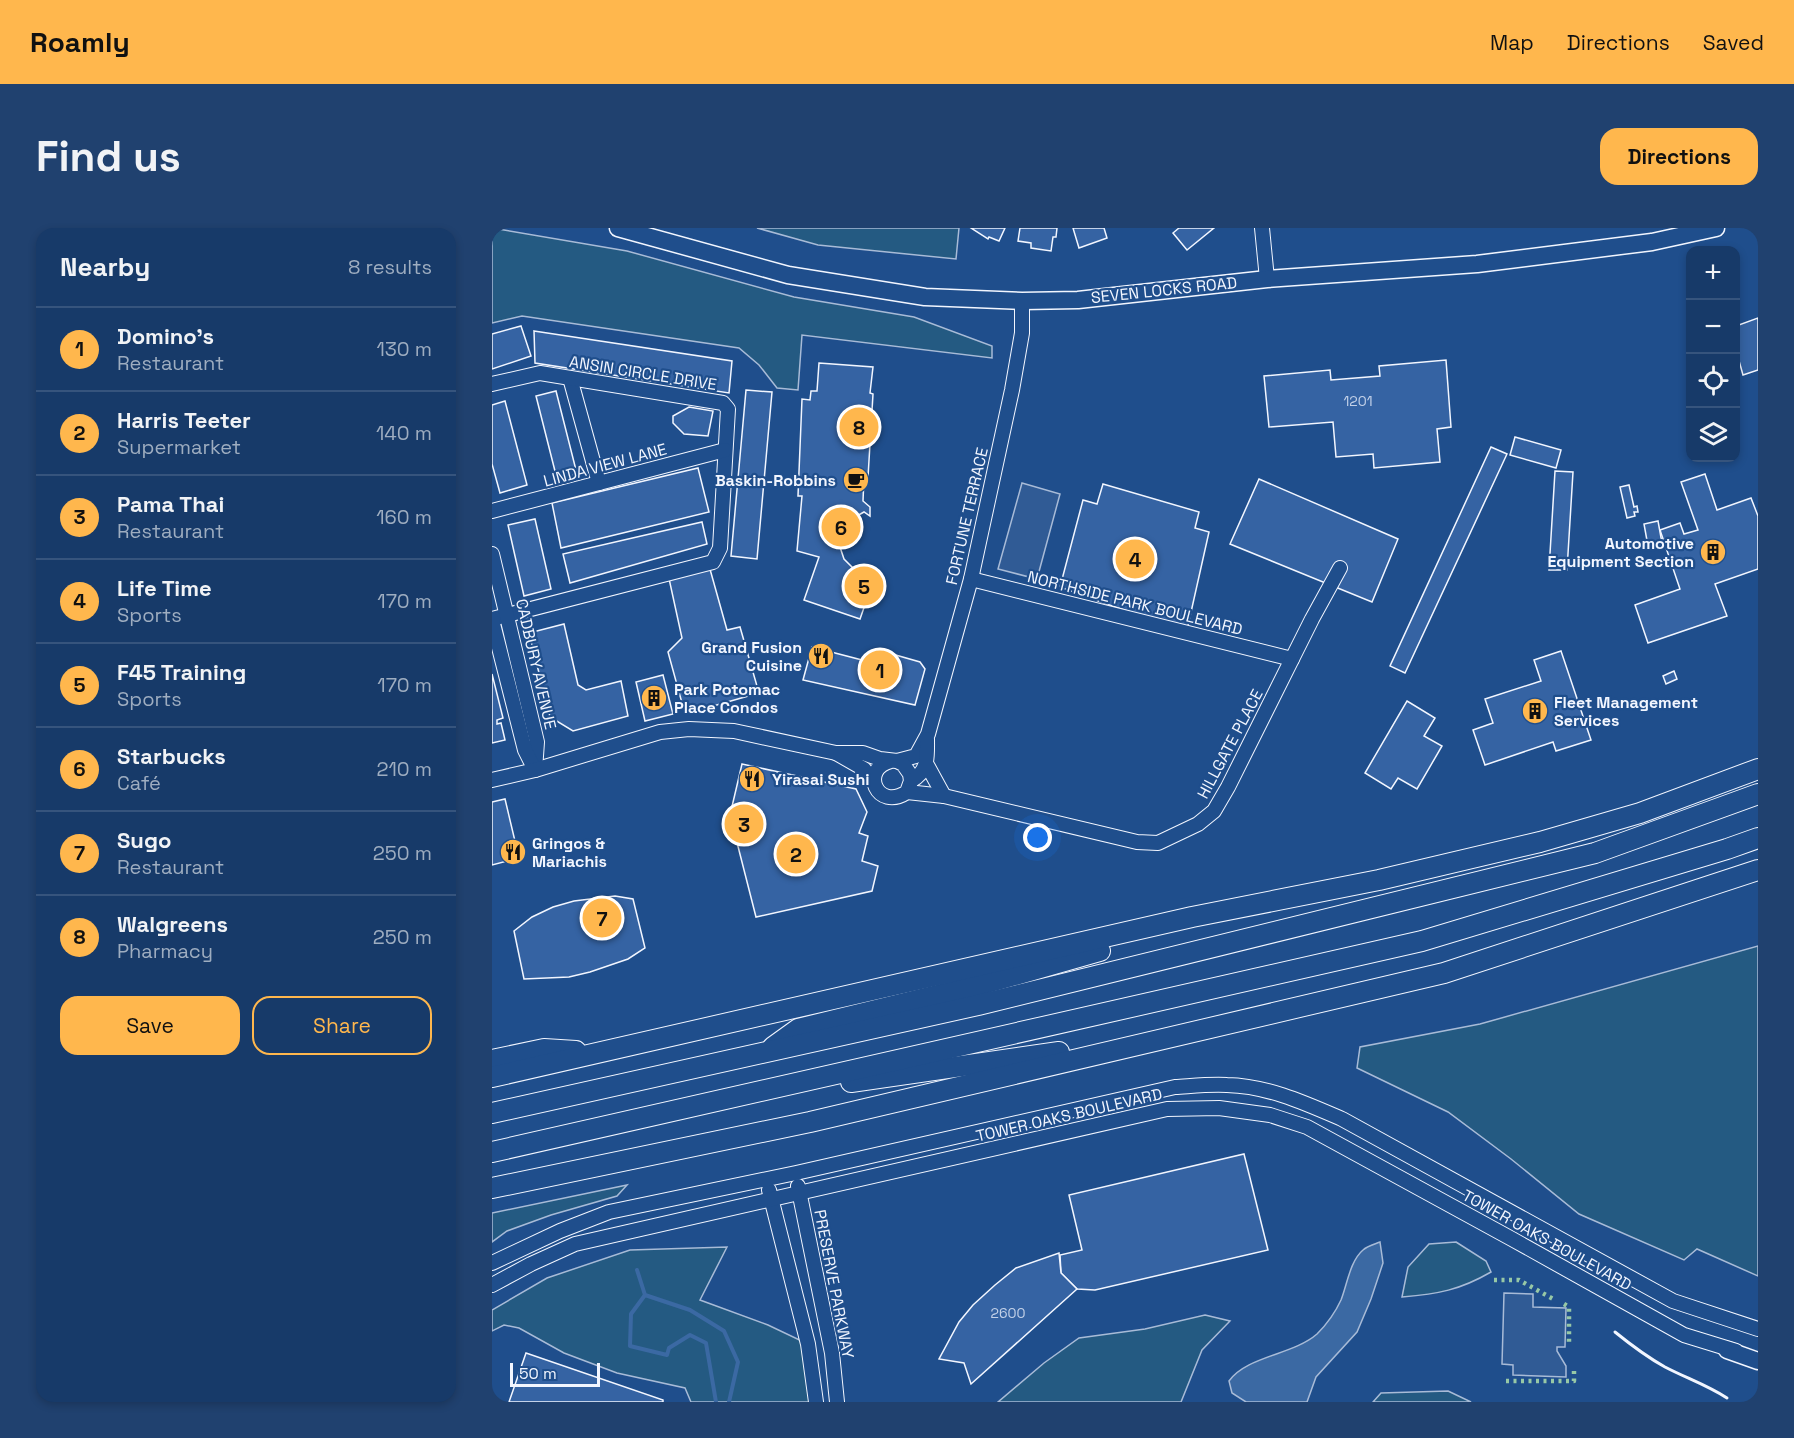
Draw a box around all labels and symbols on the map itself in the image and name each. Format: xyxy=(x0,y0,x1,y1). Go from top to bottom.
street label: SEVEN LOCKS ROAD xyxy=(1090,272,1238,308)
street label: ANSIN CIRCLE DRIVE xyxy=(568,351,718,395)
house number: 1201 xyxy=(1343,392,1373,410)
pin: 8 xyxy=(840,404,878,450)
street label: LINDA VIEW LANE xyxy=(541,438,669,492)
street label: FORTUNE TERRACE xyxy=(941,445,993,587)
cafe icon: Baskin-Robbins xyxy=(841,465,871,495)
place label: Baskin-Robbins xyxy=(715,470,836,491)
pin: 6 xyxy=(822,504,860,550)
place label: Automotive Equipment Section xyxy=(1547,533,1694,572)
pin: 4 xyxy=(1116,536,1154,582)
building icon: Automotive Equipment Section xyxy=(1698,537,1728,567)
pin: 5 xyxy=(844,564,884,608)
street label: NORTHSIDE PARK BOULEVARD xyxy=(1025,566,1245,640)
street label: CADBURY AVENUE xyxy=(511,597,561,731)
place label: Grand Fusion Cuisine xyxy=(701,637,802,676)
restaurant icon: Grand Fusion Cuisine xyxy=(806,641,836,671)
pin: 1 xyxy=(860,648,900,692)
place label: Park Potomac Place Condos xyxy=(674,679,780,718)
building icon: Park Potomac Place Condos xyxy=(639,683,669,713)
street label: HILLGATE PLACE xyxy=(1192,686,1268,802)
place label: Fleet Management Services xyxy=(1554,692,1698,731)
building icon: Fleet Management Services xyxy=(1520,696,1550,726)
restaurant icon: Yirasai Sushi xyxy=(737,764,767,794)
place label: Yirasai Sushi xyxy=(772,769,870,790)
pin: 3 xyxy=(724,802,764,846)
your location xyxy=(1023,823,1052,852)
pin: 2 xyxy=(776,832,816,876)
place label: Gringos & Mariachis xyxy=(532,833,607,872)
restaurant icon: Gringos & Mariachis xyxy=(498,837,528,867)
pin: 7 xyxy=(582,896,622,940)
street label: TOWER OAKS BOULEVARD xyxy=(974,1083,1164,1147)
street label: TOWER OAKS BOULEVARD xyxy=(1459,1185,1635,1295)
street label: PRESERVE PARKWAY xyxy=(809,1208,859,1360)
house number: 2600 xyxy=(991,1304,1025,1322)
scale bar xyxy=(510,1360,600,1388)

